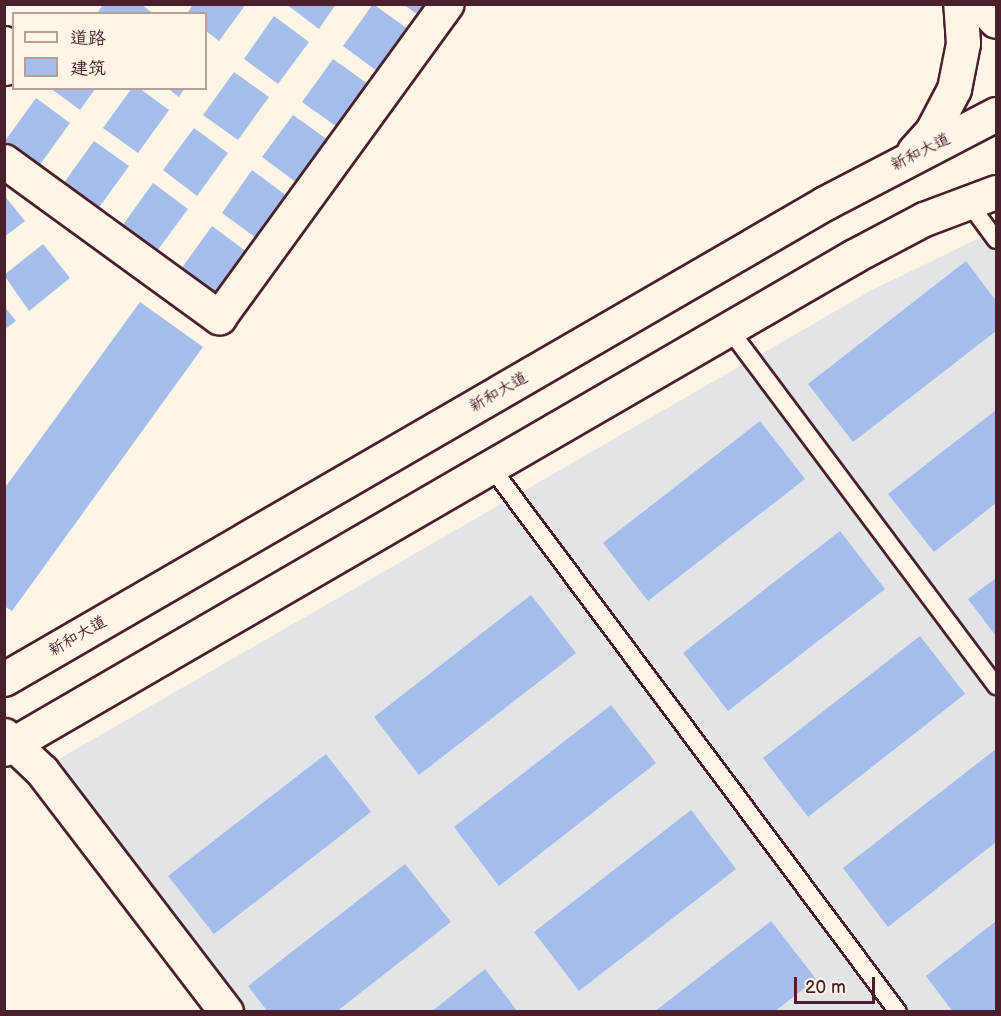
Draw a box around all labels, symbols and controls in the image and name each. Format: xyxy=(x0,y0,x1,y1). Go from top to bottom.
legend xyxy=(12,12,207,90)
text: 道路 xyxy=(70,28,106,49)
text: 建筑 xyxy=(70,58,106,79)
street label: 新和大道 xyxy=(888,130,954,176)
street label: 新和大道 xyxy=(466,369,532,417)
street label: 新和大道 xyxy=(45,613,111,661)
scale bar xyxy=(797,965,878,1003)
text: 20 m xyxy=(805,977,846,998)

